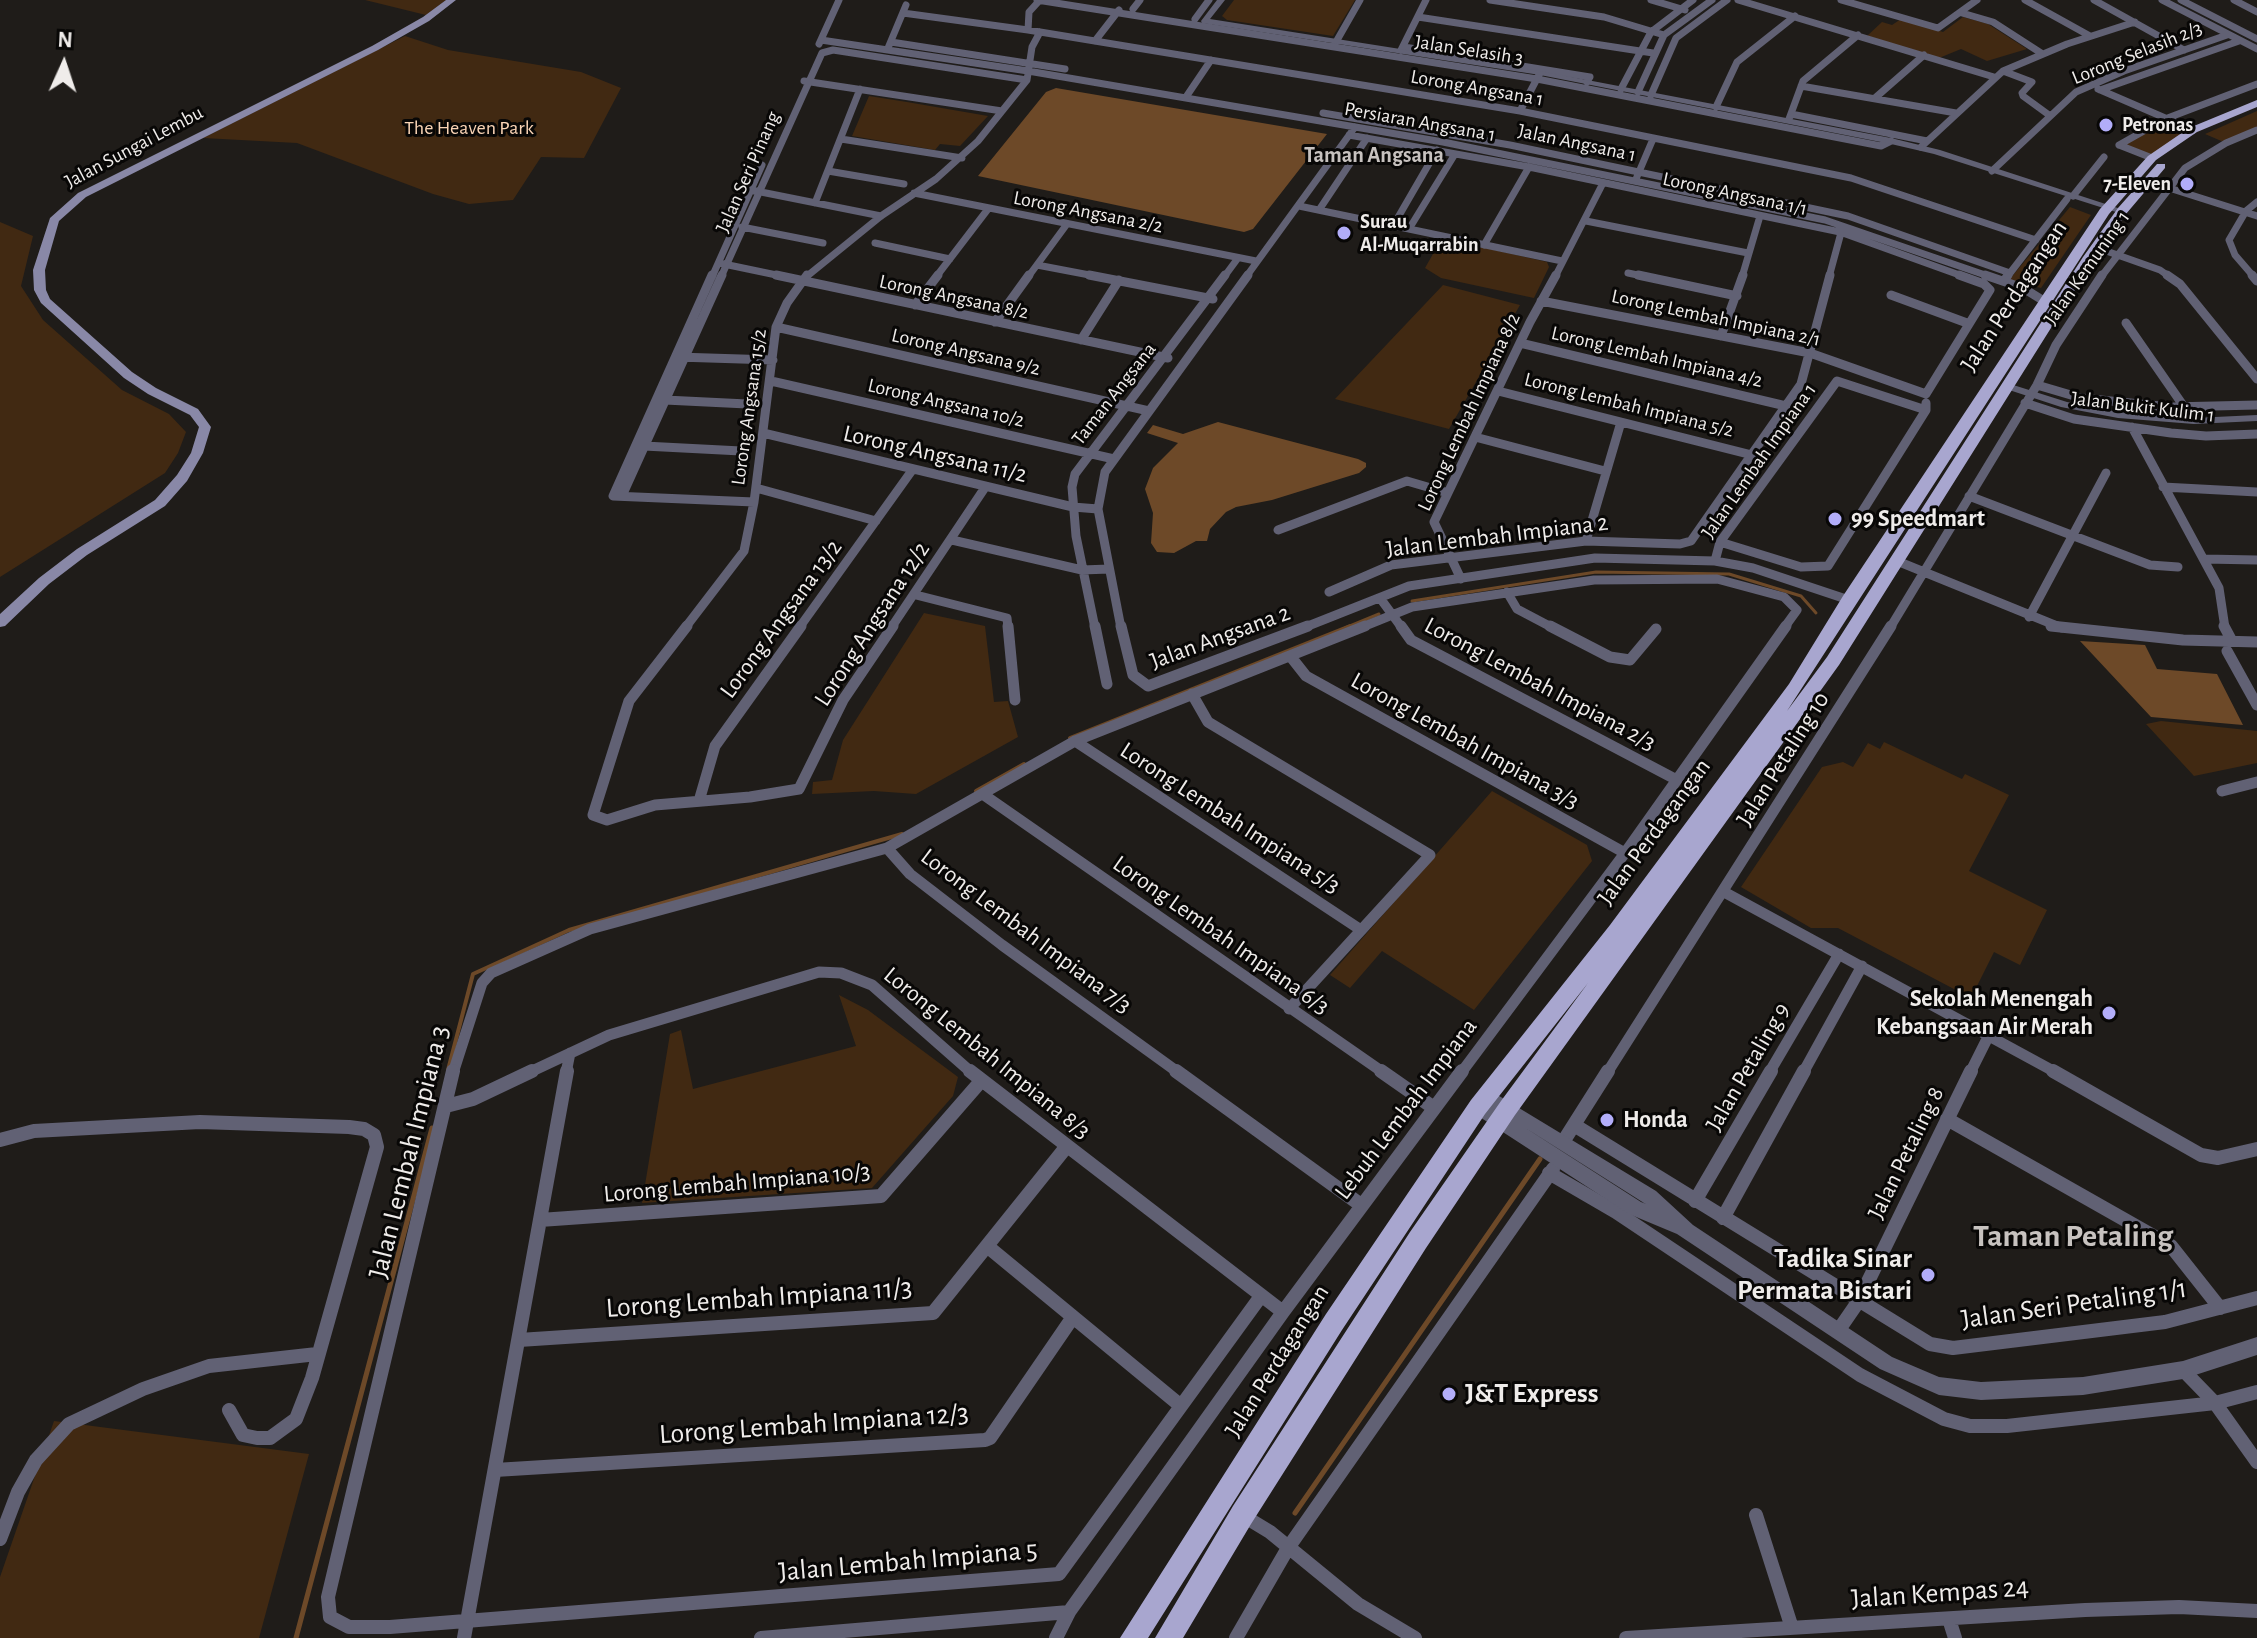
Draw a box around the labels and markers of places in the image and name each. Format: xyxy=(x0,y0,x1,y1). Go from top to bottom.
place label: Petronas xyxy=(2122,113,2193,137)
marker: Petronas xyxy=(2097,116,2115,134)
place label: 7-Eleven xyxy=(2103,172,2171,196)
marker: 7-Eleven xyxy=(2178,175,2196,193)
place label: Surau Al-Muqarrabin xyxy=(1360,210,1478,257)
marker: Surau Al-Muqarrabin xyxy=(1335,224,1353,242)
place label: 99 Speedmart xyxy=(1851,505,1985,533)
marker: 99 Speedmart xyxy=(1826,510,1844,528)
place label: Sekolah Menengah Kebangsaan Air Merah xyxy=(1876,985,2093,1041)
marker: Sekolah Menengah Kebangsaan Air Merah xyxy=(2100,1004,2118,1022)
place label: Honda xyxy=(1623,1106,1688,1134)
marker: Honda xyxy=(1598,1111,1616,1129)
place label: Tadika Sinar Permata Bistari xyxy=(1737,1242,1912,1308)
marker: Tadika Sinar Permata Bistari xyxy=(1919,1266,1937,1284)
place label: J&T Express xyxy=(1465,1377,1599,1411)
marker: J&T Express xyxy=(1440,1385,1458,1403)

